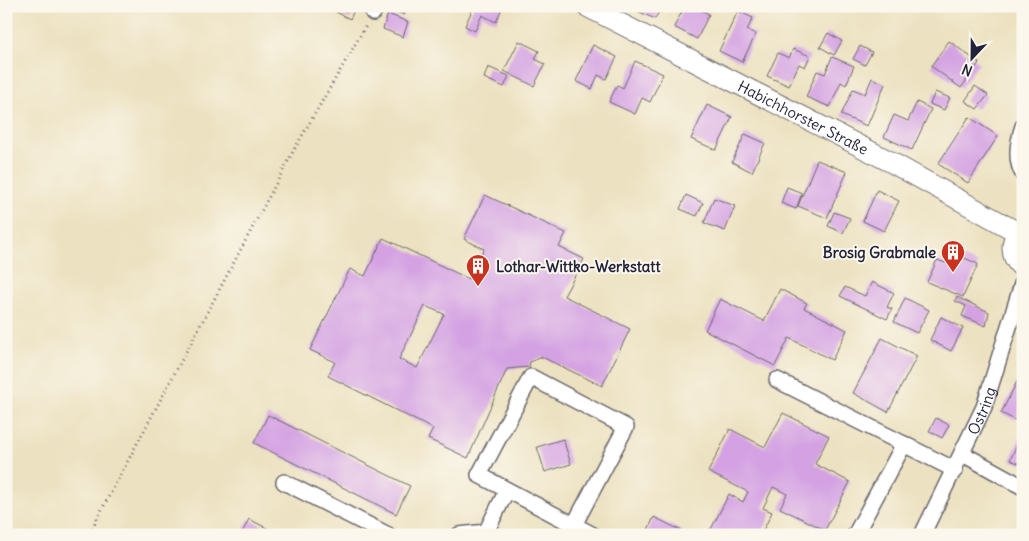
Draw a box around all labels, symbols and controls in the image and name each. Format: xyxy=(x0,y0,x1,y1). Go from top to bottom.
north arrow xyxy=(946,32,996,82)
text: N xyxy=(959,60,975,80)
street label: Habichhorster Straße xyxy=(735,76,872,158)
building icon: Brosig Grabmale xyxy=(940,239,966,273)
place label: Brosig Grabmale xyxy=(823,243,936,263)
building icon: Lothar-Wittko-Werkstatt xyxy=(465,253,491,287)
place label: Lothar-Wittko-Werkstatt xyxy=(496,257,661,276)
street label: Ostring xyxy=(963,384,999,437)

